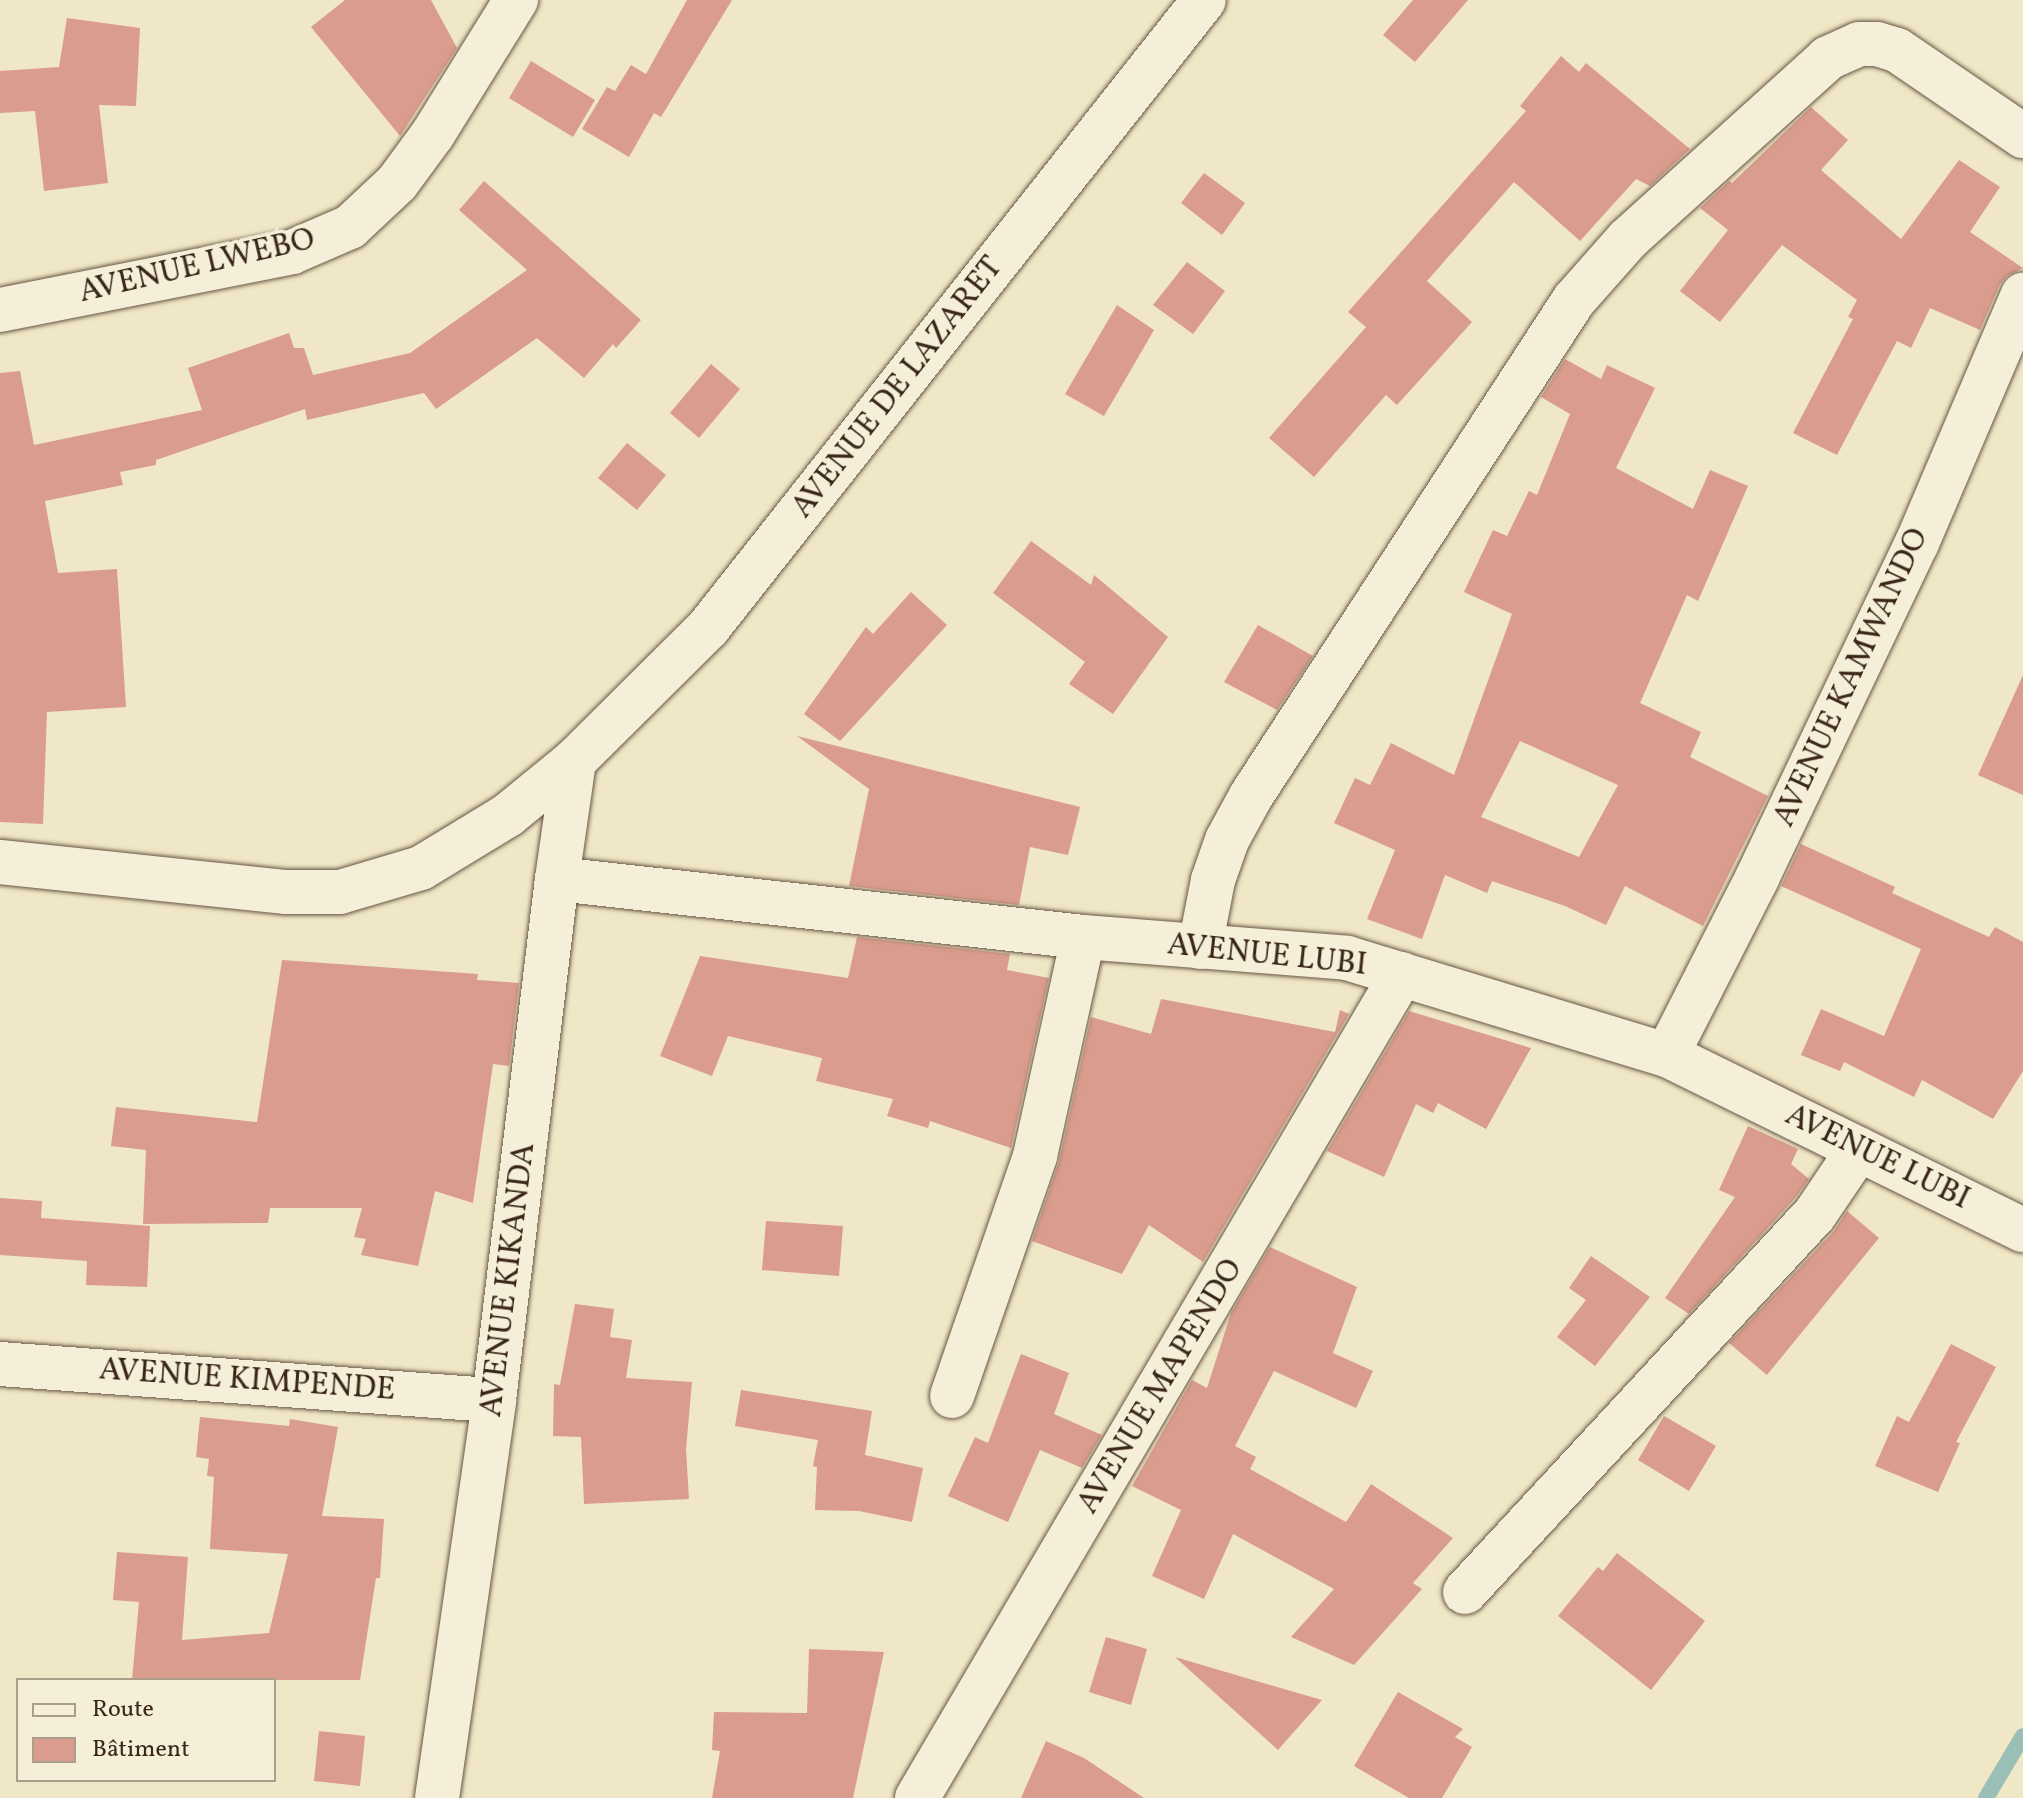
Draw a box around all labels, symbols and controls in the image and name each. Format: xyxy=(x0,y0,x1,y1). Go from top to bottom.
street label: AVENUE LWEBO xyxy=(75,221,319,313)
street label: AVENUE DE LAZARET xyxy=(784,250,1012,526)
street label: AVENUE KAMWANDO xyxy=(1766,523,1938,833)
street label: AVENUE LUBI xyxy=(1165,926,1369,986)
street label: AVENUE LUBI xyxy=(1778,1097,1976,1219)
street label: AVENUE KIKANDA xyxy=(473,1141,545,1419)
street label: AVENUE MAPENDO xyxy=(1070,1253,1252,1521)
street label: AVENUE KIMPENDE xyxy=(98,1351,396,1411)
legend xyxy=(16,1678,276,1782)
text: Route xyxy=(92,1693,154,1727)
text: Bâtiment xyxy=(92,1733,190,1767)

